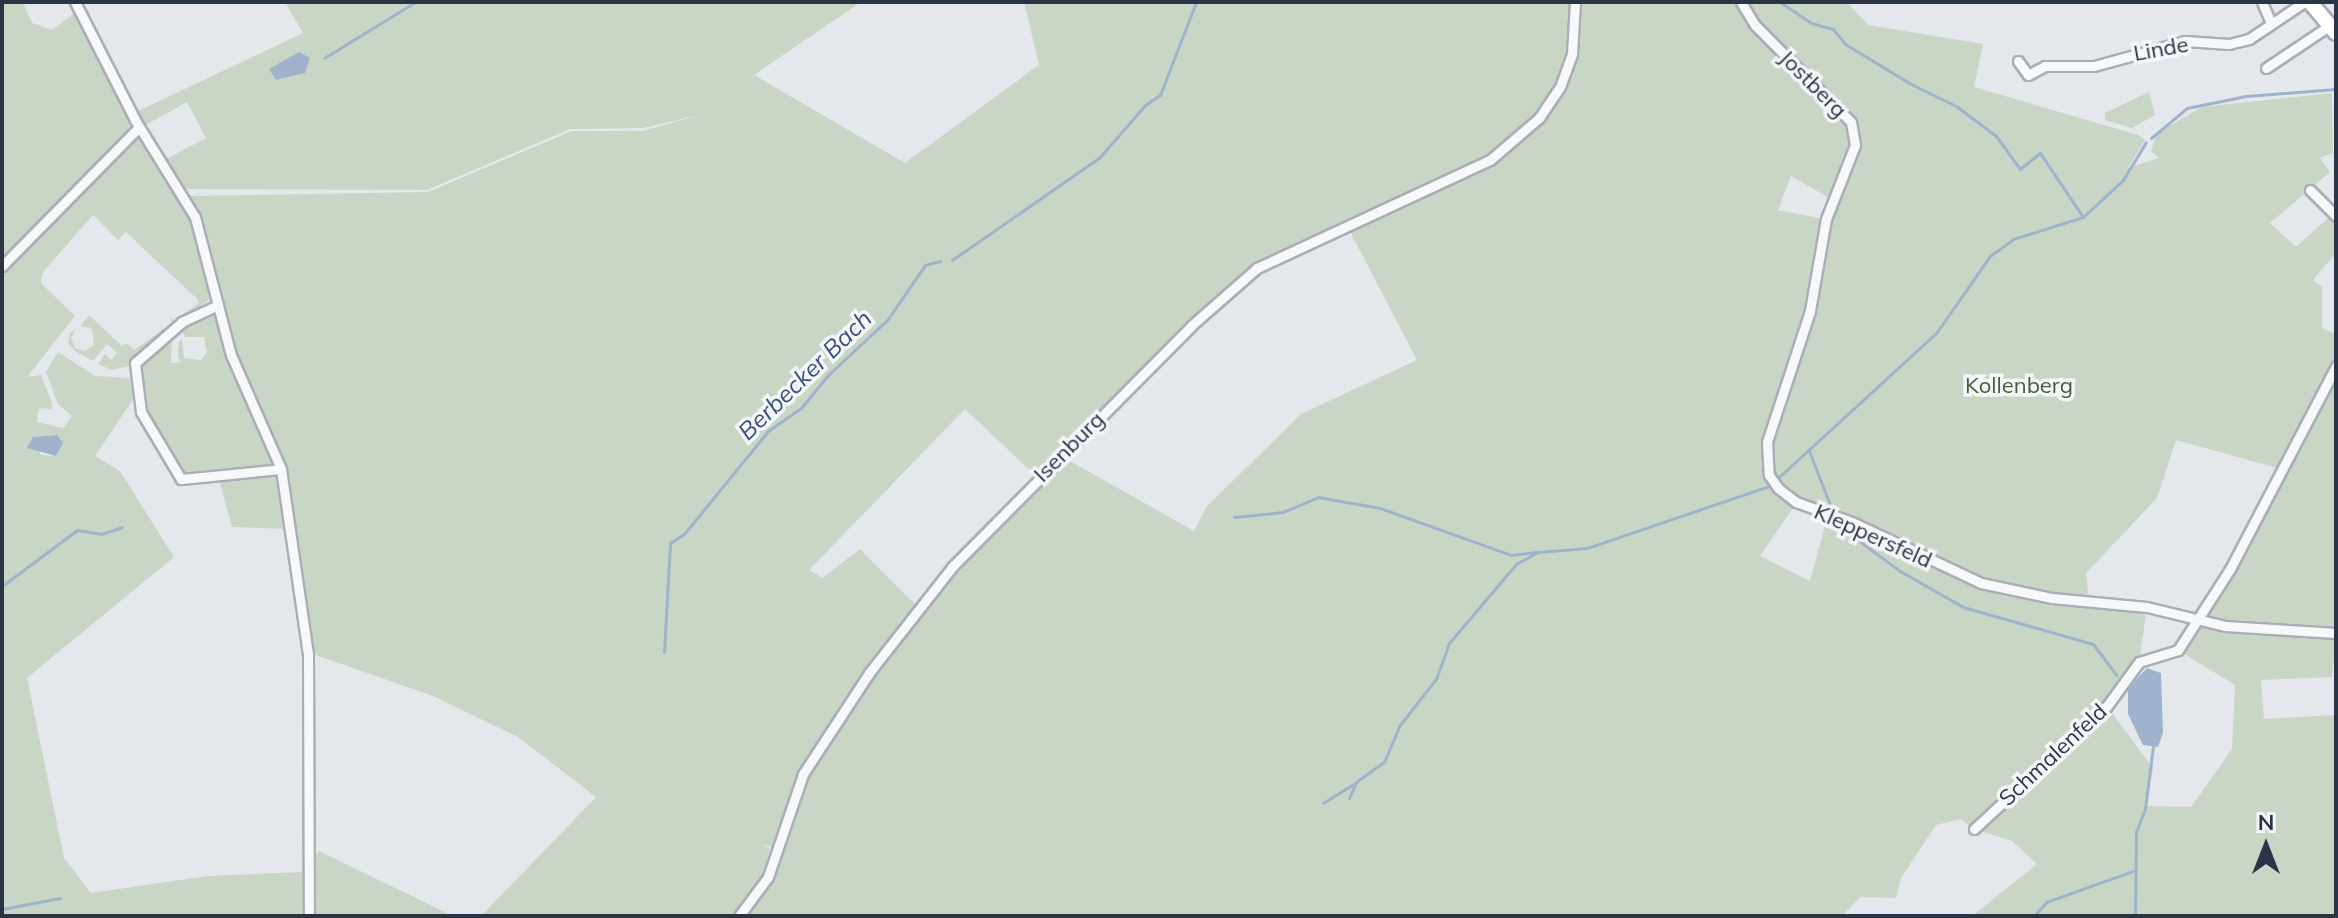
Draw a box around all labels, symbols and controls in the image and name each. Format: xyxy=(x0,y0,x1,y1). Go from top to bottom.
street label: Linde xyxy=(2131,31,2191,67)
street label: Jostberg xyxy=(1774,45,1852,123)
water label: Berbecker Bach xyxy=(732,304,878,446)
park label: Kollenberg xyxy=(1965,373,2073,399)
street label: Isenburg xyxy=(1028,406,1110,488)
street label: Kleppersfeld xyxy=(1810,498,1936,574)
street label: Schmalenfeld xyxy=(1994,698,2112,812)
north arrow xyxy=(2226,806,2306,886)
text: N xyxy=(2258,808,2274,836)

